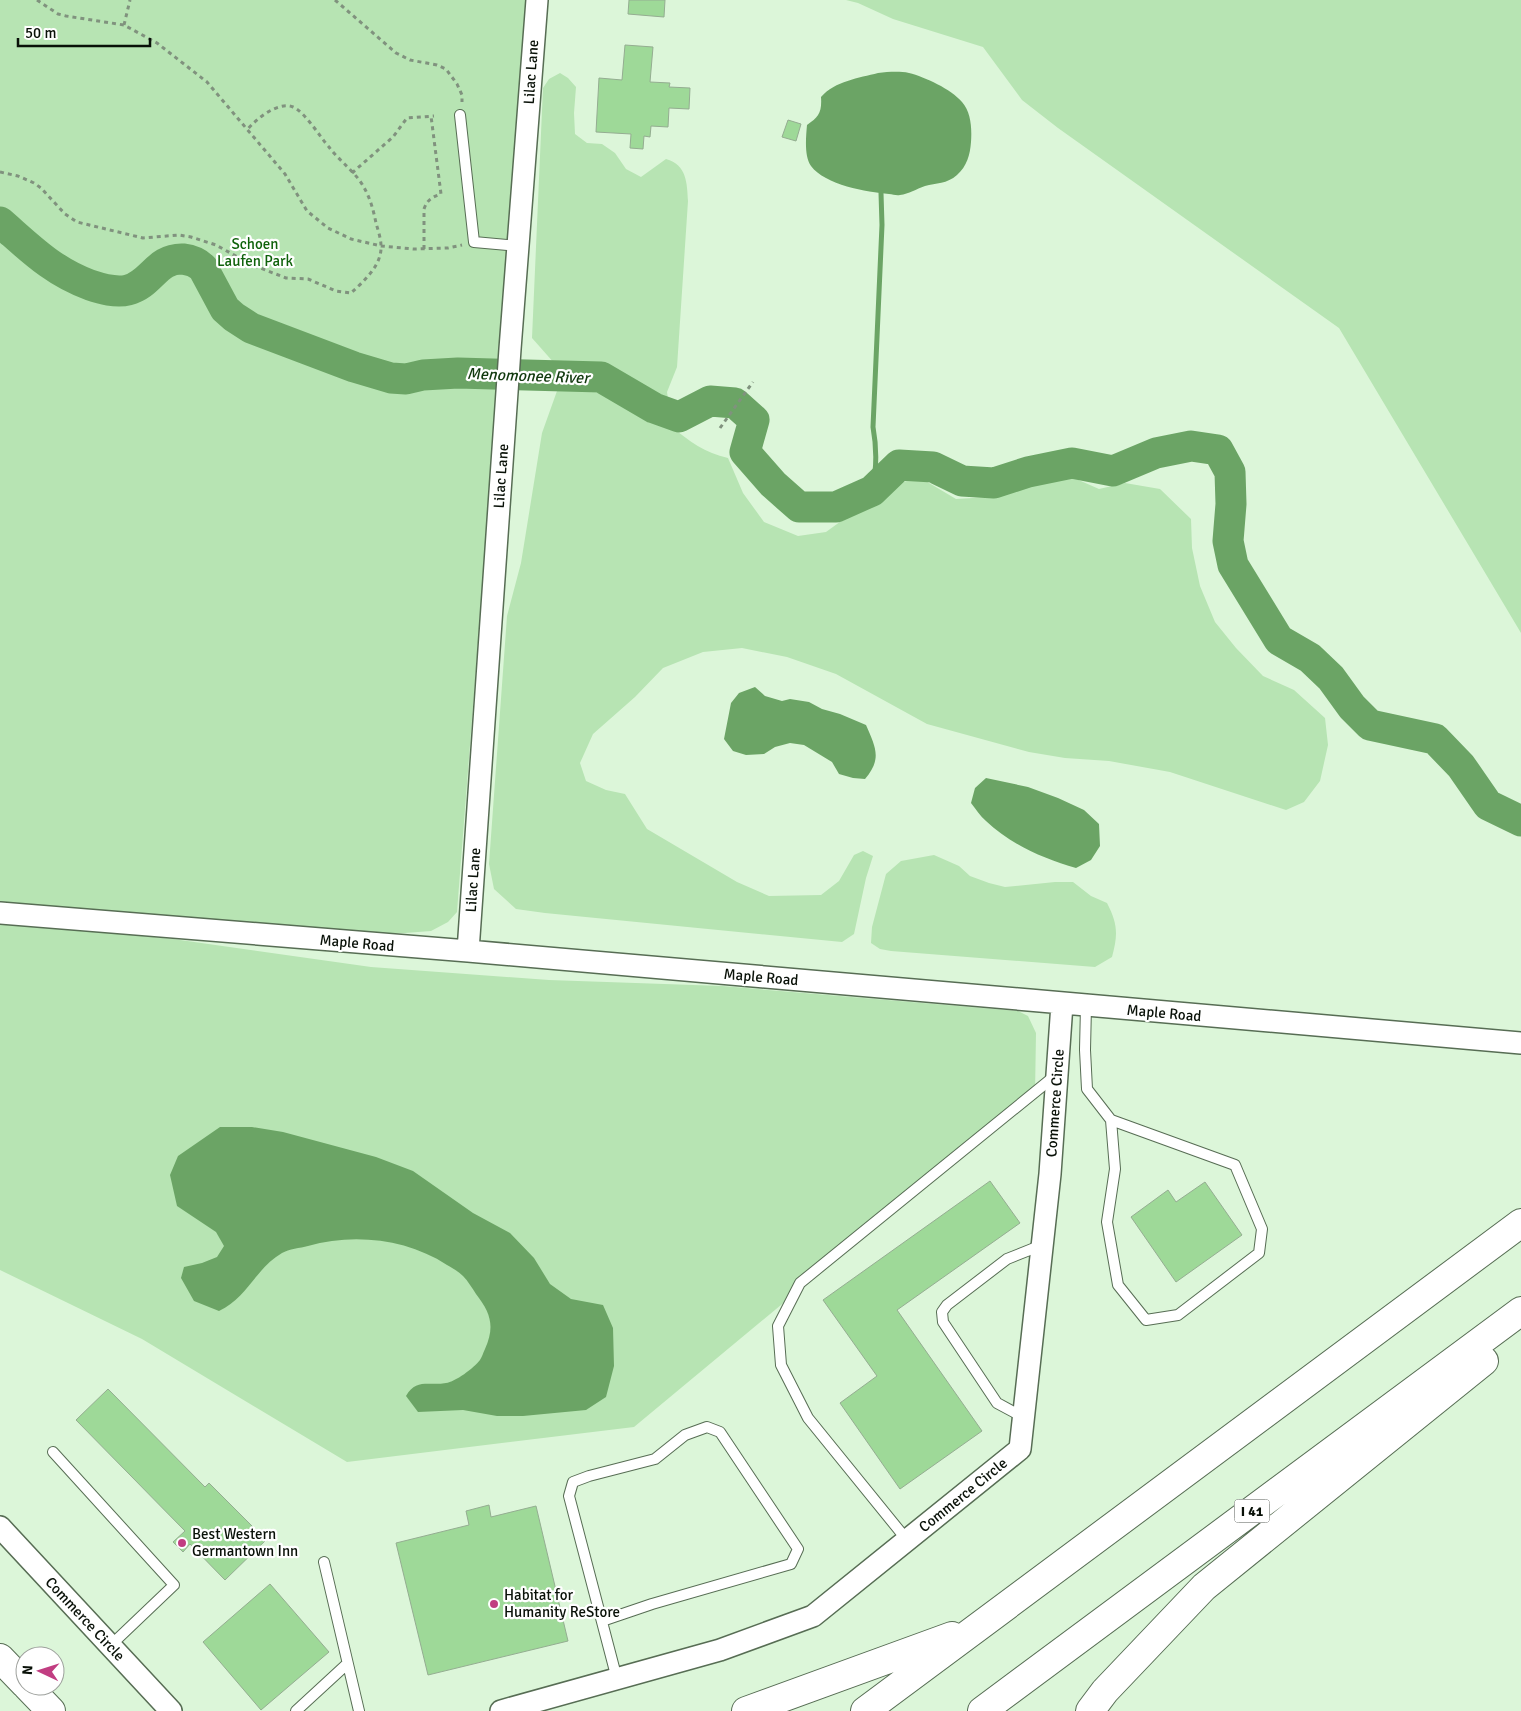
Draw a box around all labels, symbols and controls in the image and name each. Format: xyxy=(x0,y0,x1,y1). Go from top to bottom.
scale bar xyxy=(18,15,150,47)
text: 50 m xyxy=(25,24,56,42)
street label: Lilac Lane xyxy=(520,39,542,105)
park label: Schoen Laufen Park xyxy=(217,235,294,270)
water label: Menomonee River xyxy=(467,364,591,388)
street label: Lilac Lane xyxy=(490,443,512,509)
street label: Lilac Lane xyxy=(462,847,484,913)
street label: Maple Road xyxy=(319,931,395,955)
street label: Maple Road xyxy=(723,965,799,989)
street label: Maple Road xyxy=(1126,1001,1202,1025)
street label: Commerce Circle xyxy=(1042,1048,1068,1158)
street label: Commerce Circle xyxy=(915,1454,1011,1536)
road number: I 41 xyxy=(1234,1500,1270,1522)
place label: Best Western Germantown Inn xyxy=(192,1525,298,1560)
marker: Best Western Germantown Inn xyxy=(176,1537,188,1549)
street label: Commerce Circle xyxy=(41,1573,129,1665)
place label: Habitat for Humanity ReStore xyxy=(504,1586,620,1621)
marker: Habitat for Humanity ReStore xyxy=(488,1598,500,1610)
north arrow xyxy=(15,1646,65,1696)
text: N xyxy=(19,1665,36,1676)

